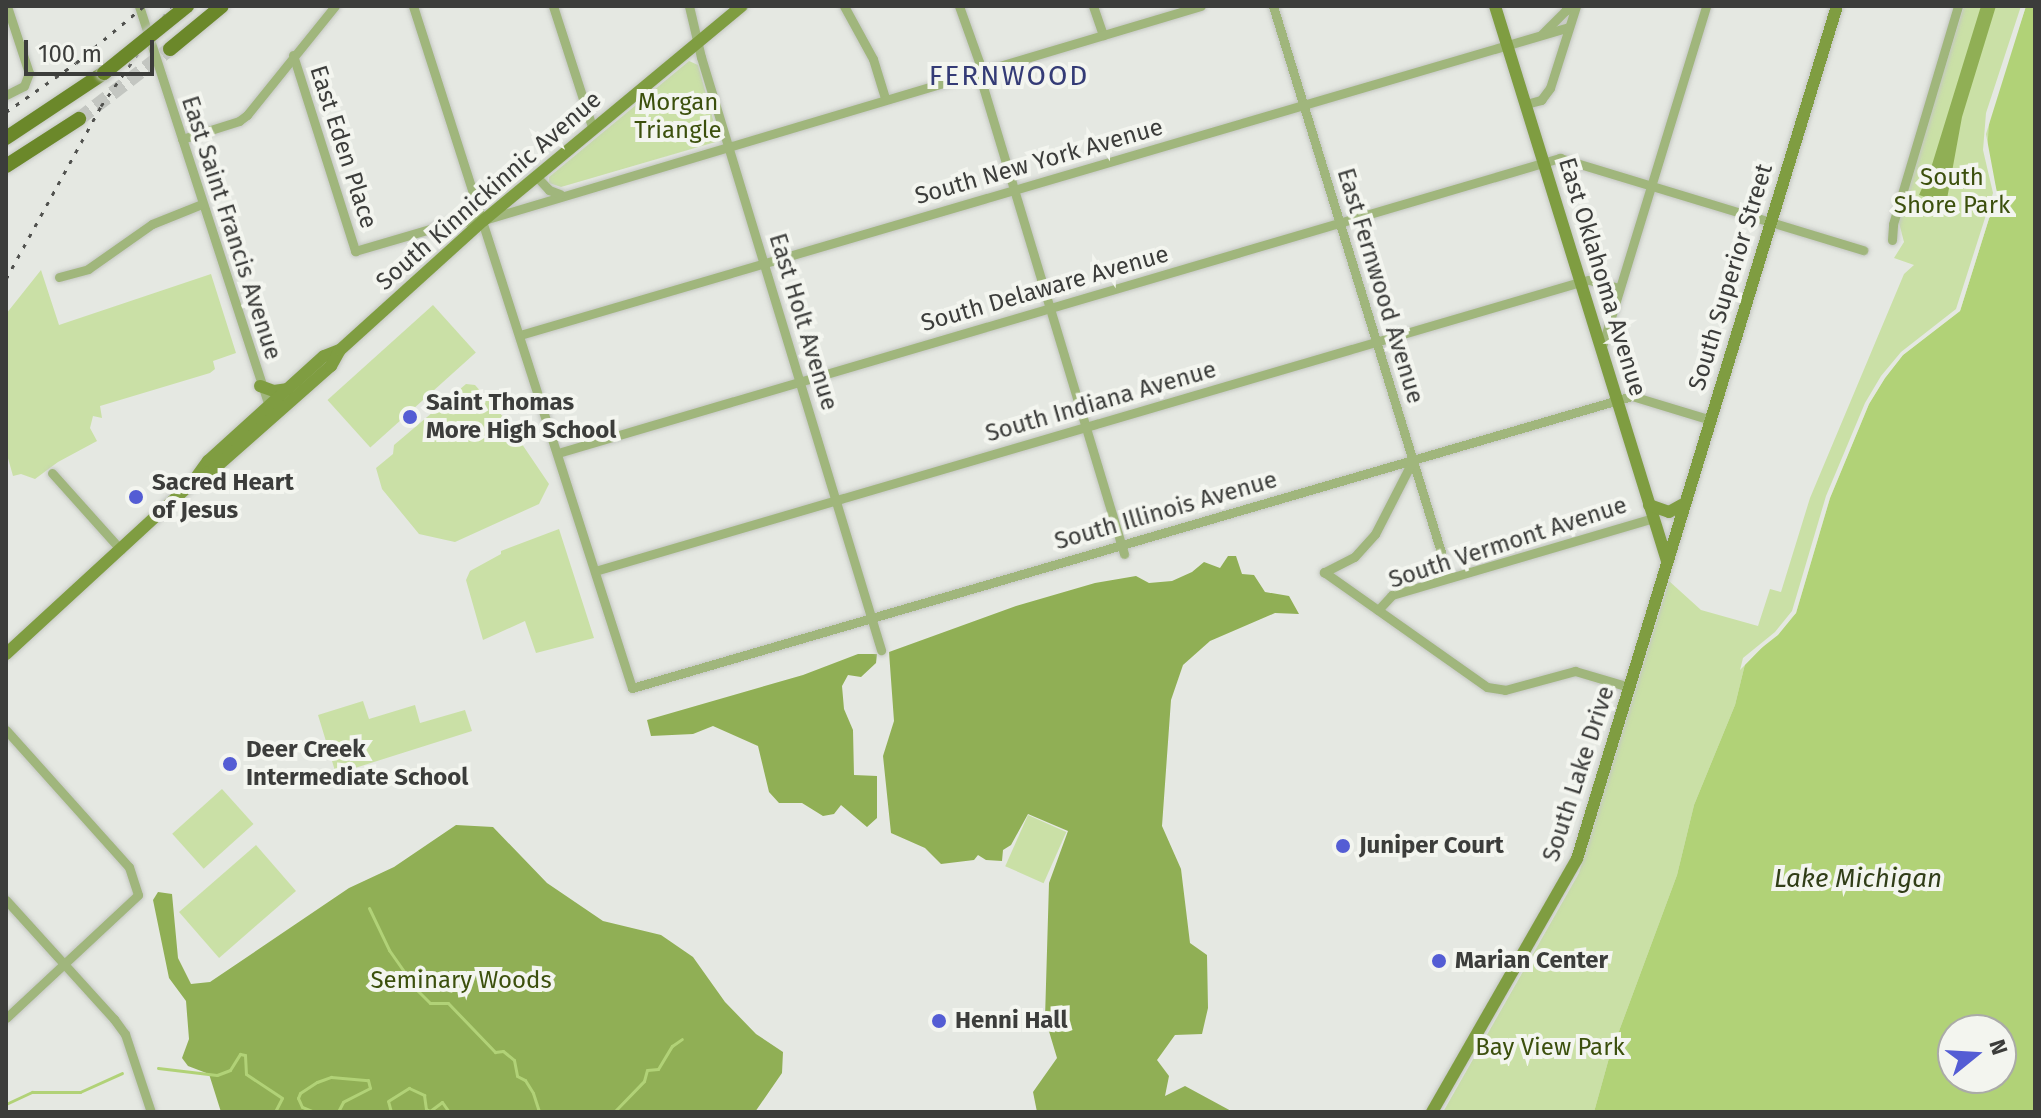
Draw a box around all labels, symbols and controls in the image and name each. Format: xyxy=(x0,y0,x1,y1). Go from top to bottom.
scale bar xyxy=(28,24,158,74)
text: 100 m xyxy=(38,40,102,68)
district label: FERNWOOD xyxy=(929,59,1089,93)
street label: East Eden Place xyxy=(303,62,383,232)
street label: South Kinnickinnic Avenue xyxy=(371,85,607,297)
park label: Morgan Triangle xyxy=(634,89,722,145)
street label: East Saint Francis Avenue xyxy=(175,93,287,363)
street label: South New York Avenue xyxy=(912,113,1166,211)
street label: East Oklahoma Avenue xyxy=(1552,154,1652,400)
street label: South Superior Street xyxy=(1683,160,1779,394)
park label: South Shore Park xyxy=(1894,164,2010,220)
street label: East Fernwood Avenue xyxy=(1330,165,1430,407)
street label: East Holt Avenue xyxy=(762,230,844,414)
street label: South Delaware Avenue xyxy=(918,240,1172,338)
street label: South Indiana Avenue xyxy=(982,355,1220,449)
place label: Saint Thomas More High School xyxy=(426,389,616,445)
marker: Saint Thomas More High School xyxy=(401,408,419,426)
street label: South Illinois Avenue xyxy=(1051,465,1281,557)
place label: Sacred Heart of Jesus xyxy=(152,469,294,525)
marker: Sacred Heart of Jesus xyxy=(127,488,145,506)
street label: South Vermont Avenue xyxy=(1385,491,1631,595)
street label: South Lake Drive xyxy=(1537,683,1621,865)
place label: Deer Creek Intermediate School xyxy=(246,736,468,792)
marker: Deer Creek Intermediate School xyxy=(221,755,239,773)
place label: Juniper Court xyxy=(1359,832,1504,860)
marker: Juniper Court xyxy=(1334,837,1352,855)
water label: Lake Michigan xyxy=(1774,863,1942,895)
place label: Marian Center xyxy=(1455,947,1608,975)
marker: Marian Center xyxy=(1430,952,1448,970)
park label: Seminary Woods xyxy=(370,967,552,995)
place label: Henni Hall xyxy=(955,1007,1068,1035)
marker: Henni Hall xyxy=(930,1012,948,1030)
north arrow xyxy=(1937,1014,2017,1094)
park label: Bay View Park xyxy=(1475,1034,1625,1062)
text: N xyxy=(1983,1036,2013,1058)

